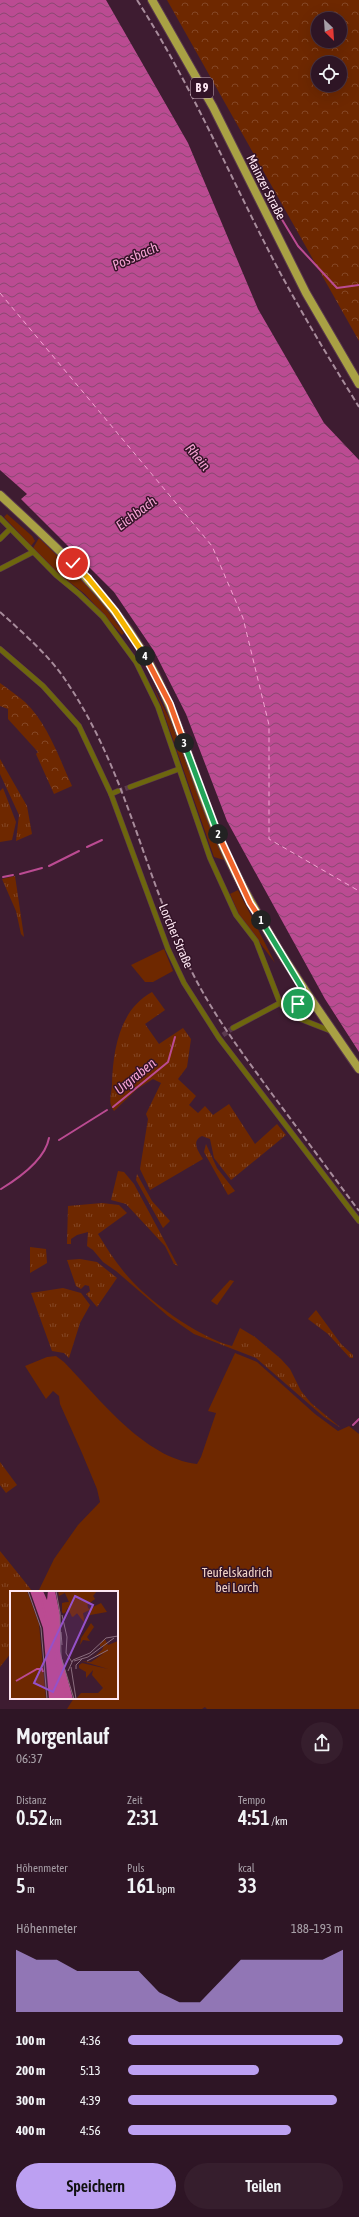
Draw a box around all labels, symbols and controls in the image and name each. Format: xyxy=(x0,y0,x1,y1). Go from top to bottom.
north arrow xyxy=(311,12,347,48)
map controls xyxy=(311,12,347,92)
button: locate xyxy=(311,56,347,92)
road number: B 9 xyxy=(191,78,213,98)
street label: Mainzer Straße xyxy=(243,152,289,222)
water label: Possbach xyxy=(110,239,161,273)
water label: Rhein xyxy=(182,440,214,474)
water label: Eichbach xyxy=(113,493,159,533)
pin xyxy=(56,546,90,580)
icon: check xyxy=(62,552,84,574)
pin: 4 xyxy=(135,646,155,666)
text: 4 xyxy=(142,650,148,662)
pin: 3 xyxy=(174,733,194,753)
text: 3 xyxy=(181,737,187,749)
pin: 2 xyxy=(208,824,228,844)
text: 2 xyxy=(215,828,221,840)
street label: Lorcher Straße xyxy=(156,902,196,971)
pin: 1 xyxy=(251,910,271,930)
text: 1 xyxy=(258,914,264,926)
pin xyxy=(281,987,315,1021)
icon: arrive xyxy=(287,993,309,1015)
water label: Urgraben xyxy=(111,1054,159,1098)
park label: Teufelskadrich bei Lorch xyxy=(202,1565,272,1595)
inset map xyxy=(10,1591,118,1699)
button: share xyxy=(301,1722,343,1764)
text: Morgenlauf xyxy=(16,1723,109,1749)
text: 06:37 xyxy=(16,1751,43,1766)
text: Distanz xyxy=(16,1794,46,1806)
text: Zeit xyxy=(127,1794,143,1806)
text: Tempo xyxy=(238,1794,265,1806)
text: 0.52 xyxy=(16,1806,48,1829)
text: 2:31 xyxy=(127,1806,159,1829)
text: 4:51 xyxy=(238,1806,270,1829)
text: km xyxy=(48,1815,62,1827)
text: /km xyxy=(270,1815,288,1827)
text: Höhenmeter xyxy=(16,1862,67,1874)
text: Puls xyxy=(127,1862,145,1874)
text: kcal xyxy=(238,1862,255,1874)
text: 5 xyxy=(16,1874,25,1897)
text: 161 xyxy=(127,1874,155,1897)
text: 33 xyxy=(238,1874,257,1897)
text: m xyxy=(25,1883,35,1895)
text: bpm xyxy=(155,1883,175,1895)
text: Höhenmeter xyxy=(16,1921,77,1936)
text: 188–193 m xyxy=(291,1921,343,1936)
text: 100 m xyxy=(16,2033,45,2048)
text: 4:36 xyxy=(80,2033,101,2048)
text: 200 m xyxy=(16,2063,45,2078)
text: 5:13 xyxy=(80,2063,101,2078)
text: 300 m xyxy=(16,2093,45,2108)
text: 4:39 xyxy=(80,2093,101,2108)
text: 400 m xyxy=(16,2123,45,2138)
text: 4:56 xyxy=(80,2123,101,2138)
button: Speichern xyxy=(16,2163,176,2209)
button: Teilen xyxy=(184,2163,343,2209)

